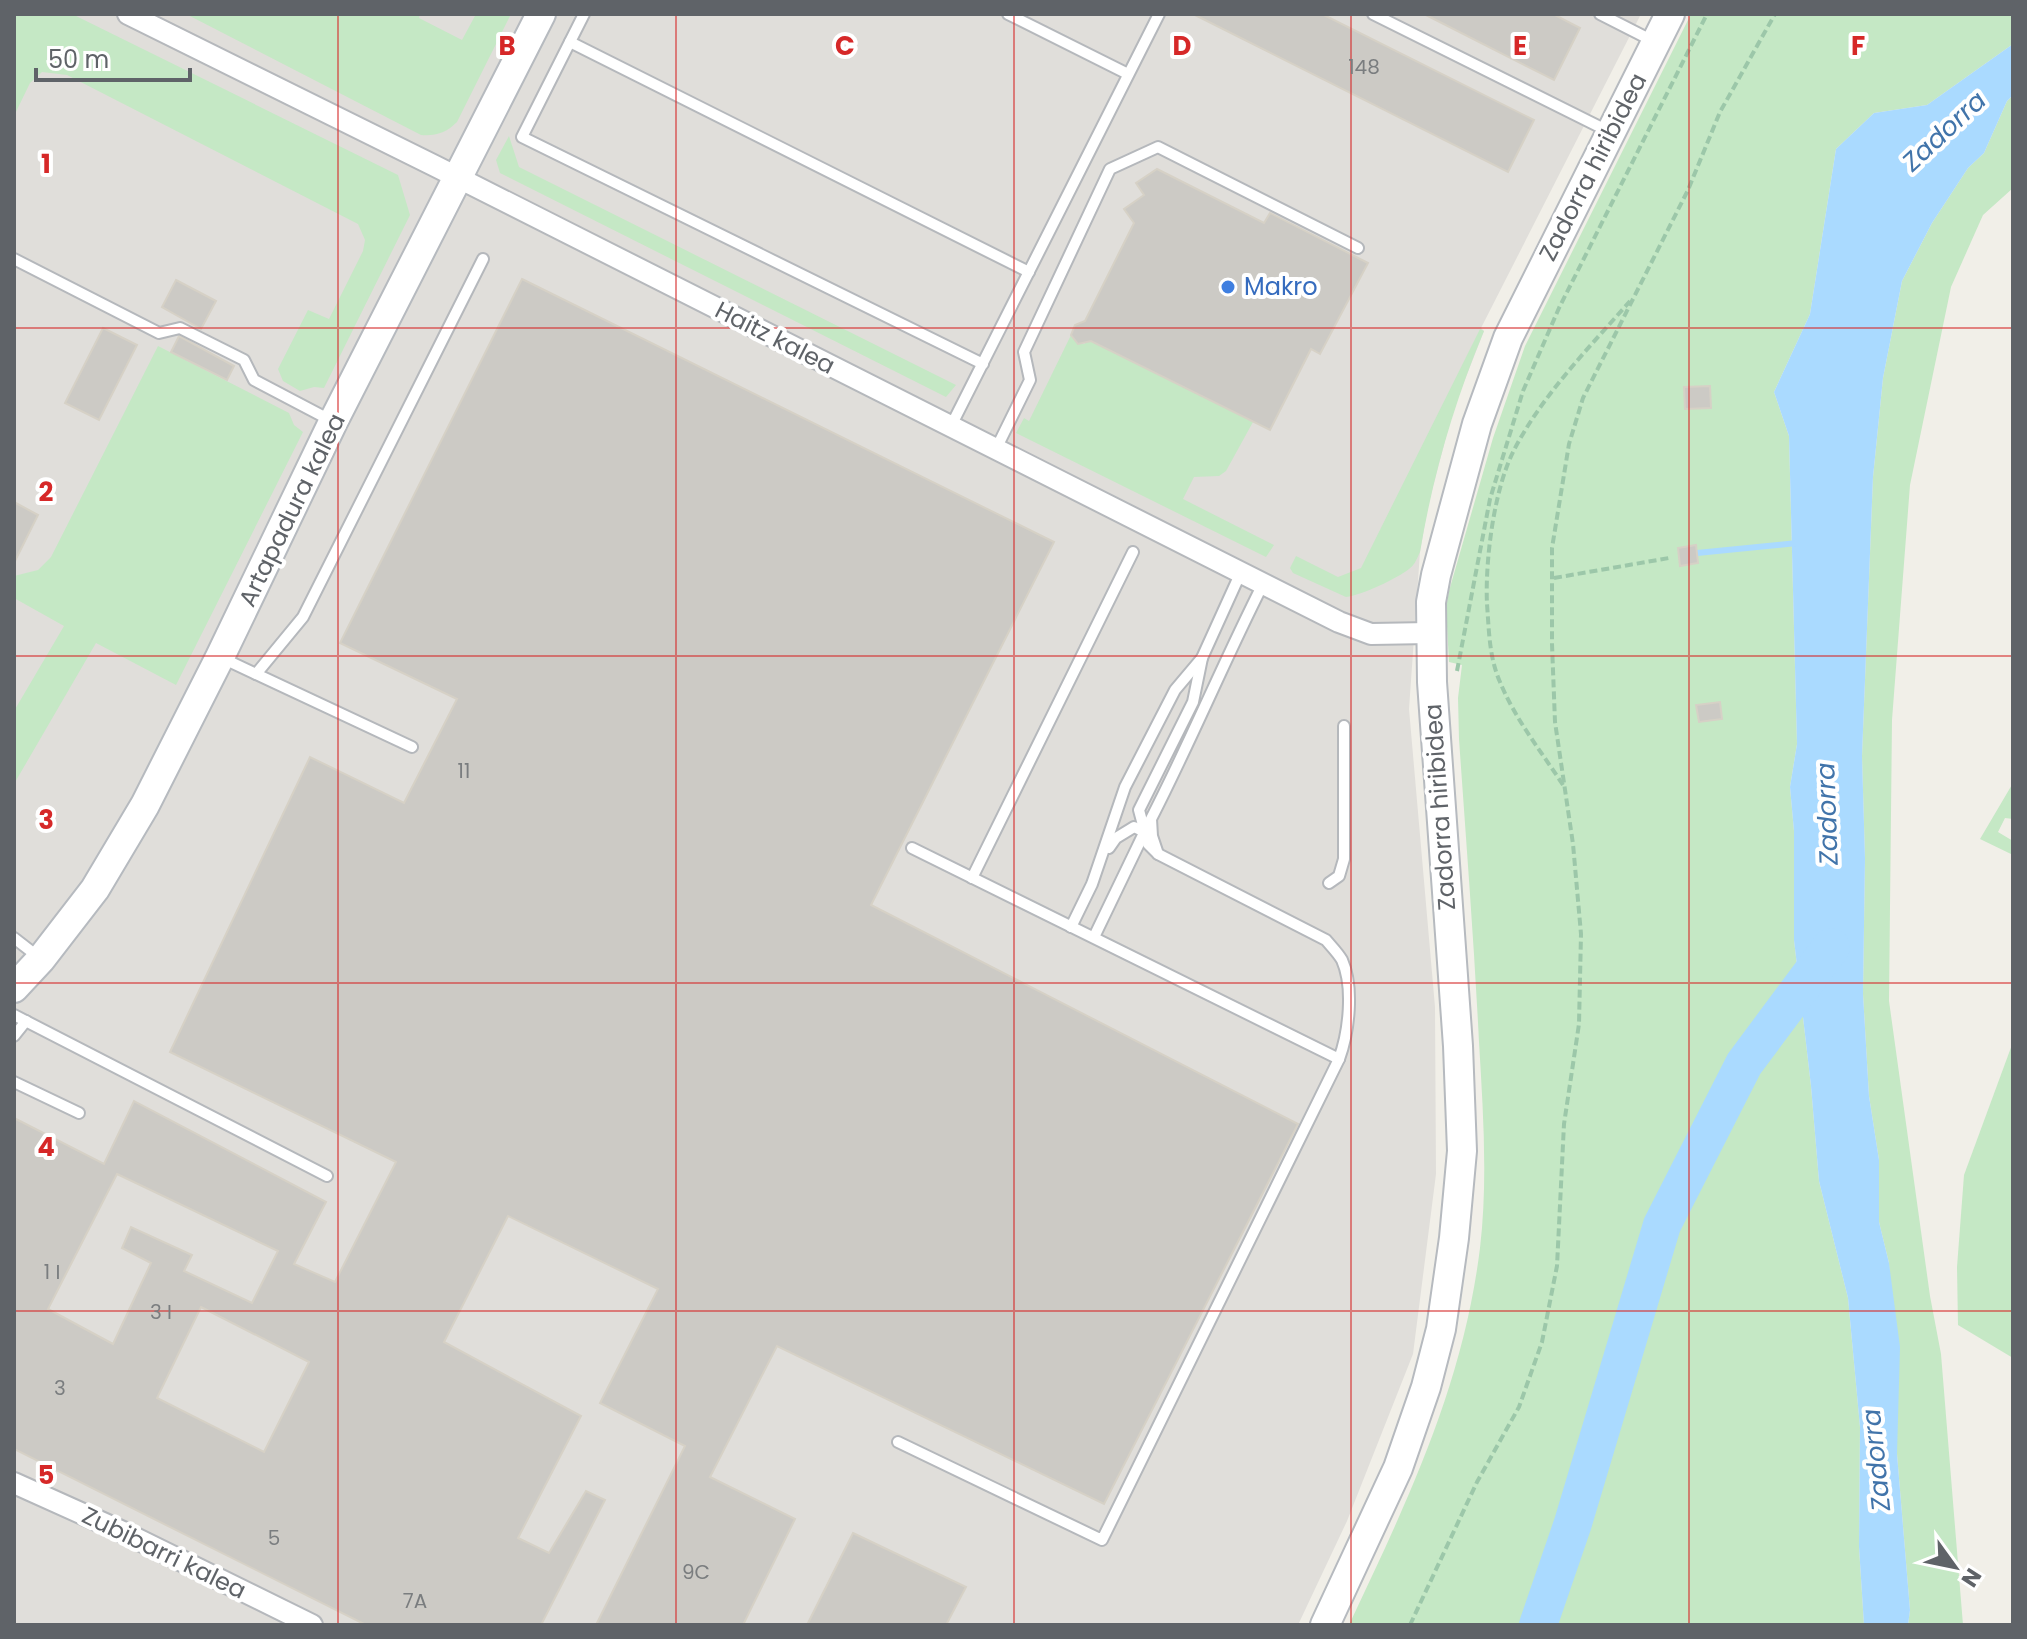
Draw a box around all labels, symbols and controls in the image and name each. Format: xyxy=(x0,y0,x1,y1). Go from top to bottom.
text: B xyxy=(498,28,516,64)
text: C xyxy=(835,28,855,64)
text: D xyxy=(1173,28,1192,64)
text: E xyxy=(1513,28,1527,64)
text: F xyxy=(1851,28,1865,64)
scale bar xyxy=(36,32,190,82)
text: 50 m xyxy=(48,43,109,76)
house number: 148 xyxy=(1348,53,1380,81)
street label: Zadorra hiribidea xyxy=(1531,67,1654,266)
water label: Zadorra xyxy=(1893,83,1994,180)
text: 1 xyxy=(41,146,51,182)
place label: Makro xyxy=(1244,270,1318,303)
marker: Makro xyxy=(1219,278,1237,296)
street label: Haitz kalea xyxy=(710,293,841,382)
street label: Artapadura kalea xyxy=(230,408,353,612)
text: 2 xyxy=(39,474,54,510)
street label: Zadorra hiribidea xyxy=(1416,703,1463,911)
house number: 11 xyxy=(458,757,470,785)
water label: Zadorra xyxy=(1807,762,1847,867)
text: 3 xyxy=(38,802,54,838)
text: 4 xyxy=(37,1129,55,1165)
house number: 1 I xyxy=(44,1258,60,1286)
house number: 3 I xyxy=(150,1298,172,1326)
house number: 3 xyxy=(54,1374,66,1402)
water label: Zadorra xyxy=(1853,1407,1899,1514)
text: 5 xyxy=(38,1457,54,1493)
street label: Zubibarri kalea xyxy=(77,1499,252,1607)
house number: 5 xyxy=(268,1524,280,1552)
north arrow xyxy=(1915,1527,1995,1607)
house number: 9C xyxy=(682,1558,710,1586)
text: N xyxy=(1954,1562,1989,1593)
house number: 7A xyxy=(403,1587,427,1615)

